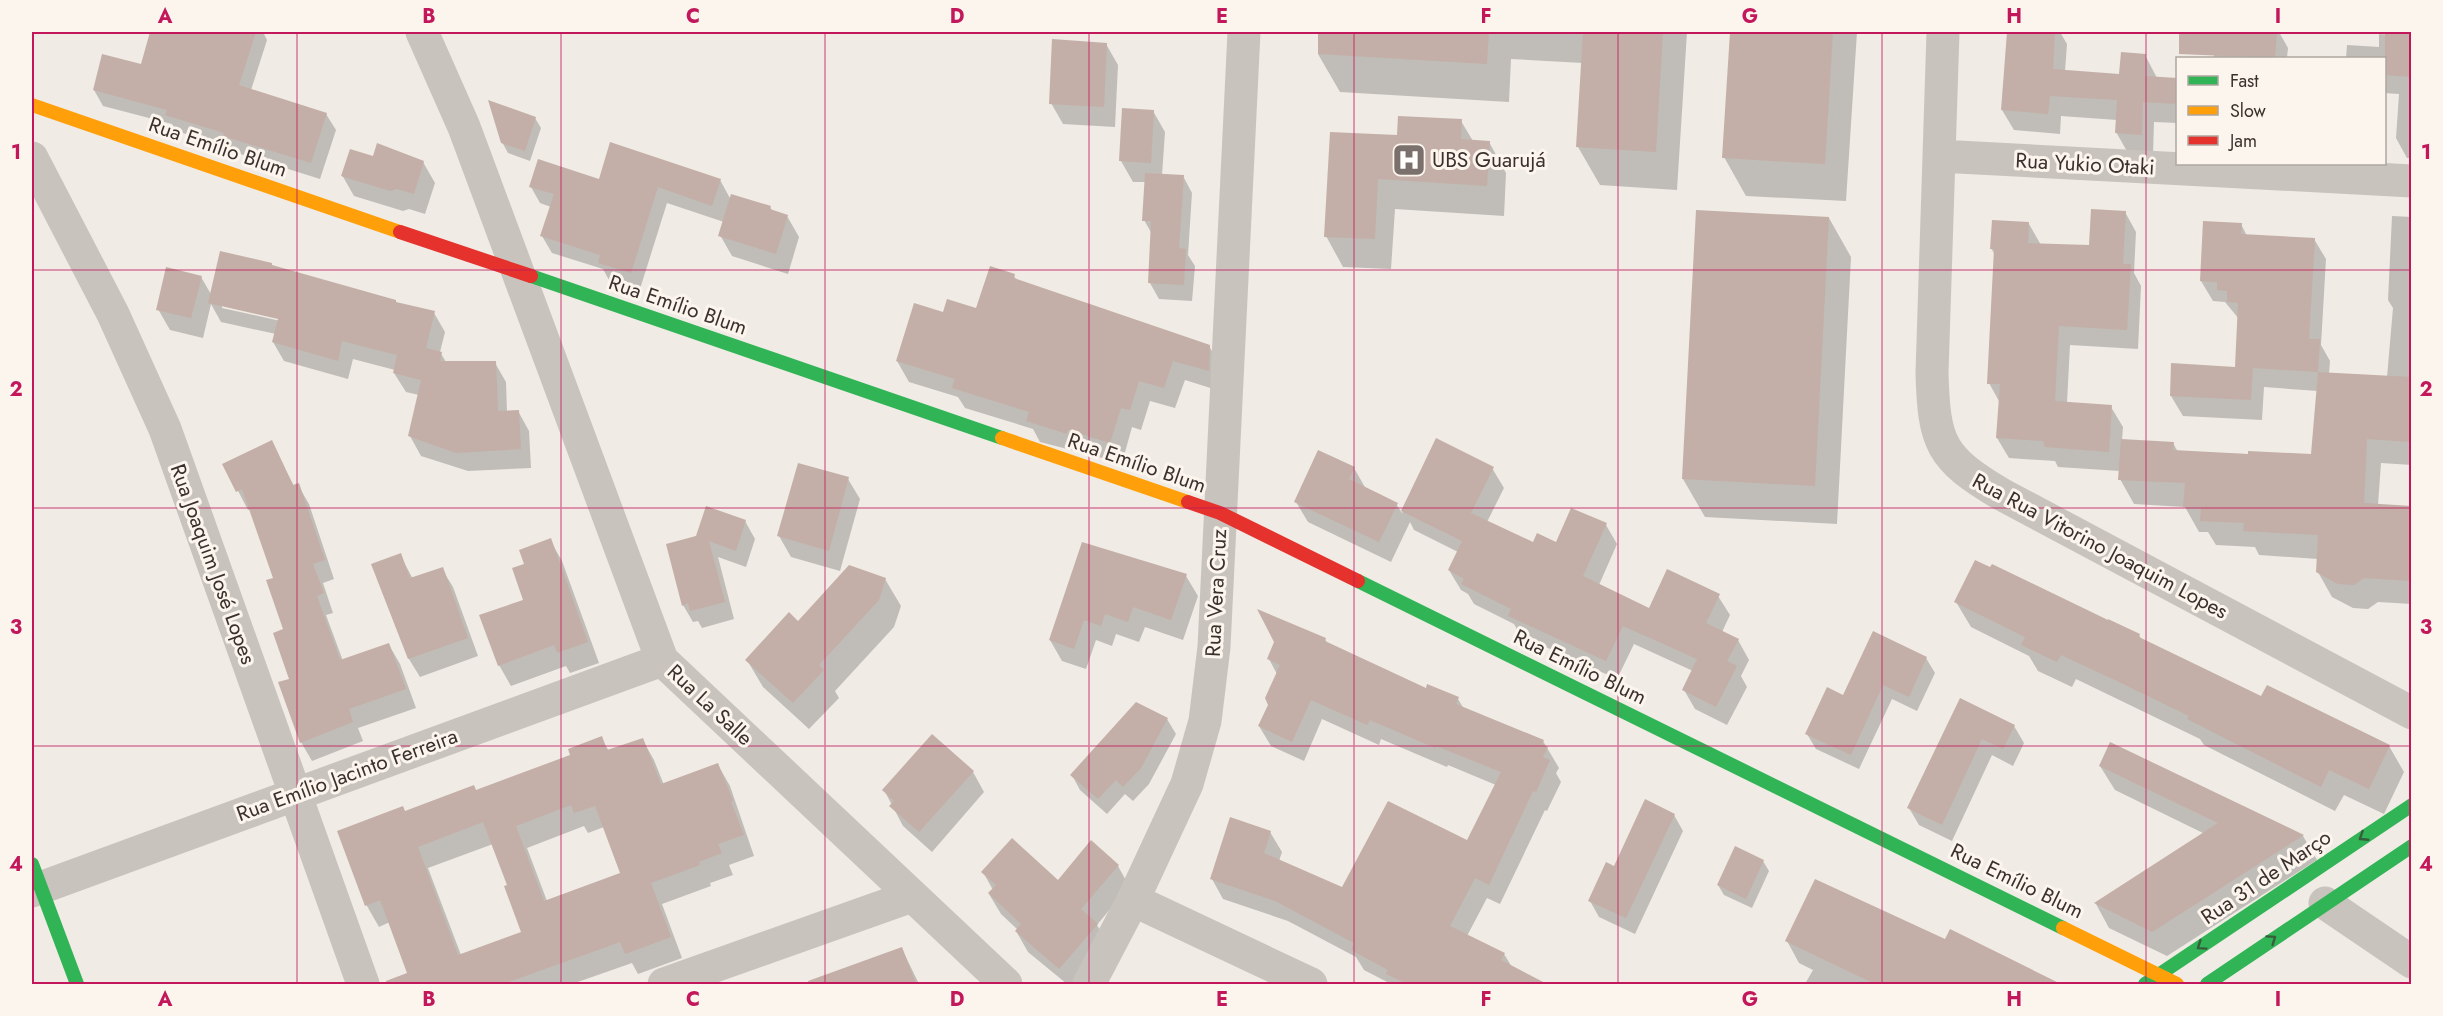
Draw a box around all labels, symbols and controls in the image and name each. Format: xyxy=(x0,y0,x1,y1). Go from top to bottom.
text: A xyxy=(157,2,173,31)
text: B xyxy=(422,2,436,31)
text: C xyxy=(686,2,700,31)
text: D xyxy=(950,2,964,31)
text: E xyxy=(1216,2,1228,31)
text: F xyxy=(1480,2,1492,31)
text: G xyxy=(1742,2,1758,31)
text: H xyxy=(2006,2,2022,31)
text: I xyxy=(2275,2,2281,31)
legend xyxy=(2176,57,2386,165)
text: Fast xyxy=(2230,68,2259,94)
text: Slow xyxy=(2230,98,2267,124)
street label: Rua Emílio Blum xyxy=(145,109,291,185)
text: Jam xyxy=(2228,128,2257,154)
text: 1 xyxy=(11,138,21,167)
text: 1 xyxy=(2421,138,2431,167)
hospital icon: UBS Guarujá xyxy=(1391,142,1427,178)
place label: UBS Guarujá xyxy=(1432,145,1546,175)
street label: Rua Yukio Otaki xyxy=(2015,145,2155,183)
street label: Rua Emílio Blum xyxy=(605,267,751,343)
text: 2 xyxy=(9,375,23,404)
text: 2 xyxy=(2419,375,2433,404)
street label: Rua Emílio Blum xyxy=(1064,425,1210,501)
street label: Rua Joaquim José Lopes xyxy=(163,460,263,668)
street label: Rua Rua Vitorino Joaquim Lopes xyxy=(1967,466,2233,626)
street label: Rua Vera Cruz xyxy=(1198,528,1234,658)
text: 3 xyxy=(10,613,22,642)
text: 3 xyxy=(2420,613,2432,642)
street label: Rua Emílio Blum xyxy=(1508,622,1652,712)
street label: Rua La Salle xyxy=(661,658,760,753)
street label: Rua Emílio Jacinto Ferreira xyxy=(232,721,462,829)
street label: Rua 31 de Março xyxy=(2195,822,2337,932)
one-way arrow xyxy=(2358,830,2369,841)
street label: Rua Emílio Blum xyxy=(1945,836,2089,926)
text: 4 xyxy=(9,850,23,879)
text: 4 xyxy=(2419,850,2433,879)
one-way arrow xyxy=(2266,935,2277,946)
one-way arrow xyxy=(2196,939,2207,950)
text: A xyxy=(157,985,173,1014)
text: B xyxy=(422,985,436,1014)
text: C xyxy=(686,985,700,1014)
text: D xyxy=(950,985,964,1014)
text: E xyxy=(1216,985,1228,1014)
text: F xyxy=(1480,985,1492,1014)
text: G xyxy=(1742,985,1758,1014)
text: H xyxy=(2006,985,2022,1014)
text: I xyxy=(2275,985,2281,1014)

